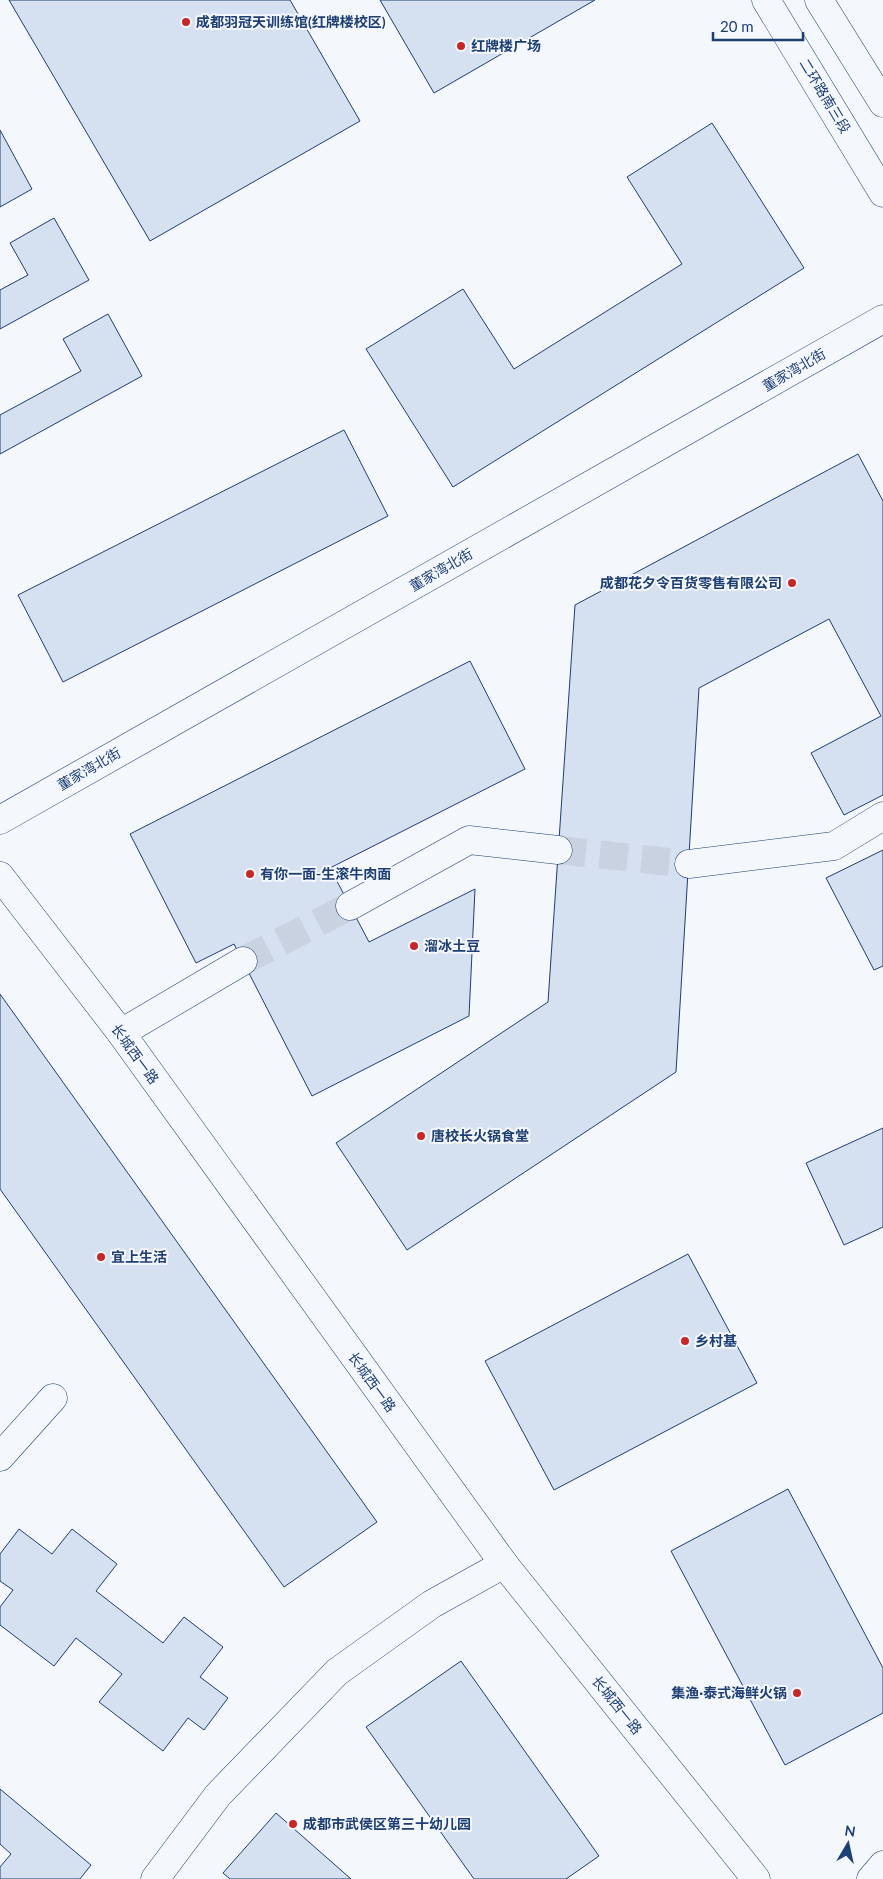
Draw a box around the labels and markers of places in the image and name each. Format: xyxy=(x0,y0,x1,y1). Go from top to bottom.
place label: 成都羽冠天训练馆(红牌楼校区) xyxy=(196,13,386,30)
marker: 成都羽冠天训练馆(红牌楼校区) xyxy=(180,16,192,28)
place label: 红牌楼广场 xyxy=(471,37,541,54)
marker: 红牌楼广场 xyxy=(455,40,467,52)
place label: 成都花夕令百货零售有限公司 xyxy=(600,574,782,591)
marker: 成都花夕令百货零售有限公司 xyxy=(786,577,798,589)
place label: 有你一面-生滚牛肉面 xyxy=(260,865,391,882)
marker: 有你一面-生滚牛肉面 xyxy=(244,868,256,880)
place label: 溜冰土豆 xyxy=(424,937,480,954)
marker: 溜冰土豆 xyxy=(408,940,420,952)
place label: 唐校长火锅食堂 xyxy=(431,1127,529,1144)
marker: 唐校长火锅食堂 xyxy=(415,1130,427,1142)
place label: 宜上生活 xyxy=(111,1248,167,1265)
marker: 宜上生活 xyxy=(95,1251,107,1263)
place label: 乡村基 xyxy=(695,1332,737,1349)
marker: 乡村基 xyxy=(679,1335,691,1347)
place label: 集渔·泰式海鲜火锅 xyxy=(671,1684,787,1701)
marker: 集渔·泰式海鲜火锅 xyxy=(791,1687,803,1699)
place label: 成都市武侯区第三十幼儿园 xyxy=(303,1815,471,1832)
marker: 成都市武侯区第三十幼儿园 xyxy=(287,1818,299,1830)

